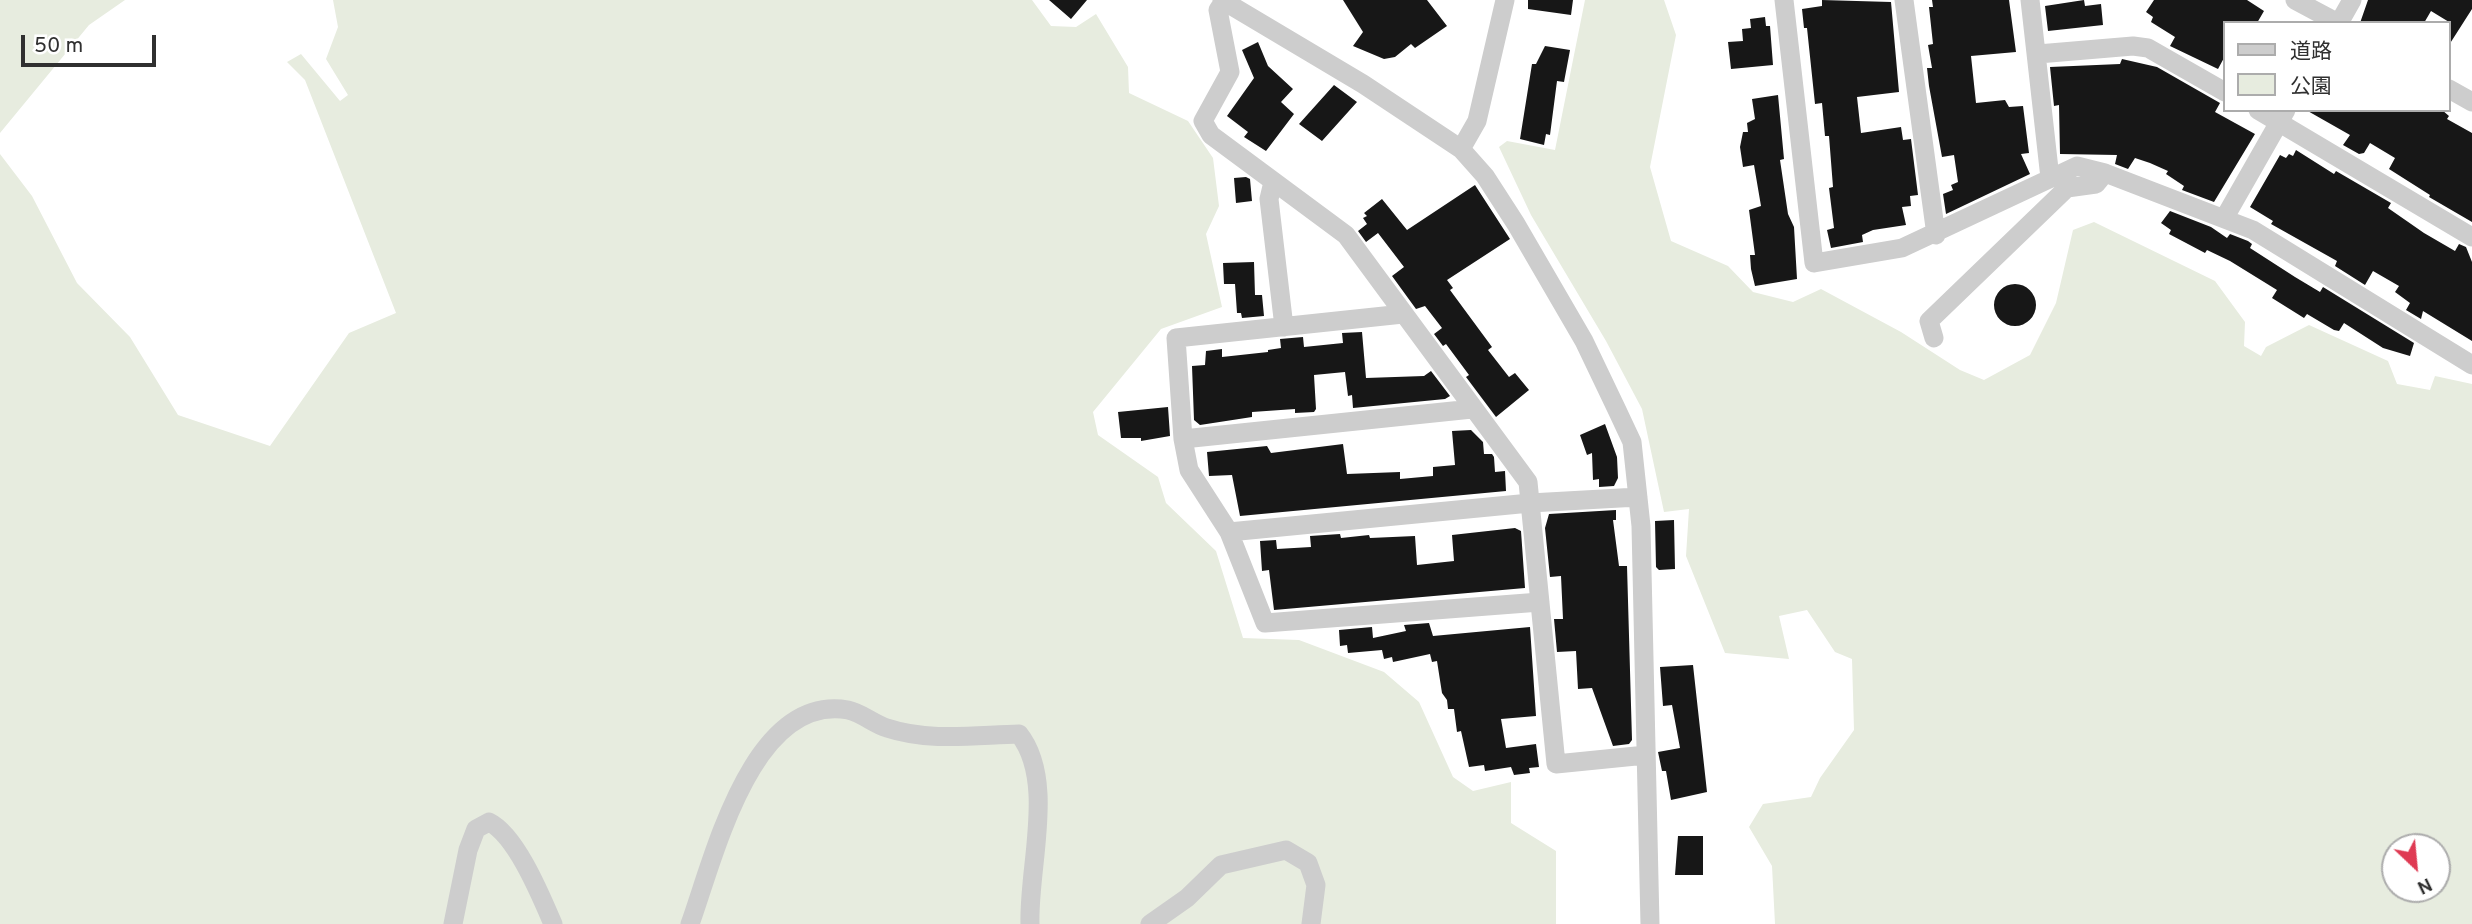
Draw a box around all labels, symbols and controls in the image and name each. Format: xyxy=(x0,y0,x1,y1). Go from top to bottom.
scale bar xyxy=(24,21,159,65)
legend xyxy=(2224,21,2451,112)
text: 50 m xyxy=(34,33,83,60)
text: 道路 xyxy=(2290,39,2332,66)
text: 公園 xyxy=(2290,74,2332,101)
north arrow xyxy=(2381,833,2451,903)
text: N xyxy=(2413,871,2436,899)

